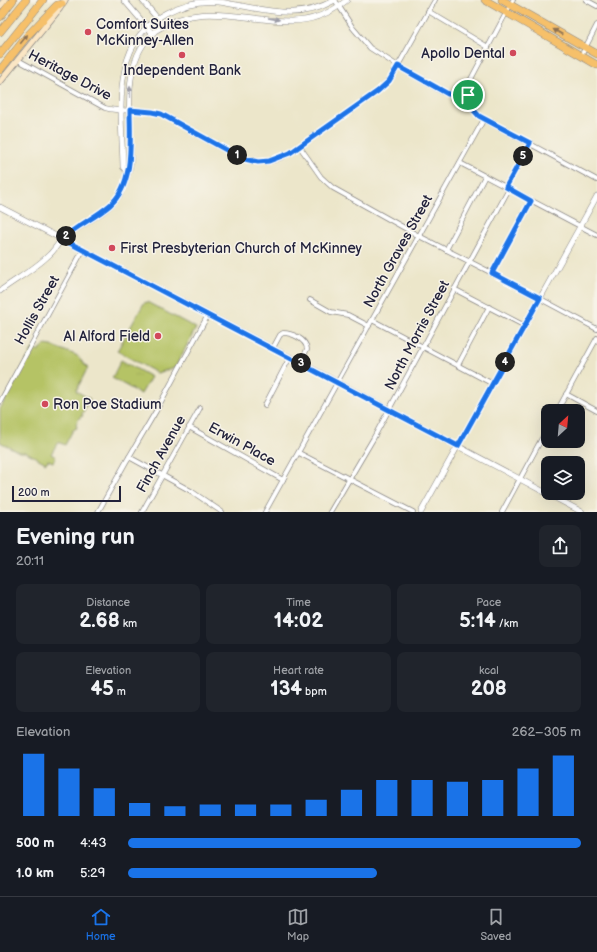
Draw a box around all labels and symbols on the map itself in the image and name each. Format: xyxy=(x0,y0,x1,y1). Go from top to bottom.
place label: Comfort Suites McKinney-Allen xyxy=(96,16,194,49)
one-way arrow xyxy=(268,16,280,22)
marker: Comfort Suites McKinney-Allen xyxy=(83,27,93,37)
one-way arrow xyxy=(552,28,564,35)
one-way arrow xyxy=(20,34,29,45)
place label: Apollo Dental xyxy=(421,45,505,62)
street label: Heritage Drive xyxy=(25,46,115,104)
marker: Apollo Dental xyxy=(508,48,518,58)
marker: Independent Bank xyxy=(177,50,187,60)
place label: Independent Bank xyxy=(123,62,241,79)
pin xyxy=(451,78,485,112)
one-way arrow xyxy=(127,85,133,98)
pin: 1 xyxy=(227,145,247,165)
pin: 5 xyxy=(513,146,533,166)
street label: North Graves Street xyxy=(360,191,436,310)
pin: 2 xyxy=(56,226,76,246)
place label: First Presbyterian Church of McKinney xyxy=(120,240,363,257)
marker: First Presbyterian Church of McKinney xyxy=(107,243,117,253)
street label: Hollis Street xyxy=(11,272,63,348)
street label: North Morris Street xyxy=(381,277,453,393)
place label: Al Alford Field xyxy=(64,328,150,345)
marker: Al Alford Field xyxy=(153,331,163,341)
pin: 4 xyxy=(495,352,515,372)
pin: 3 xyxy=(291,353,311,373)
place label: Ron Poe Stadium xyxy=(53,396,162,413)
marker: Ron Poe Stadium xyxy=(40,399,50,409)
north arrow xyxy=(541,404,585,448)
street label: Finch Avenue xyxy=(133,412,189,496)
street label: Erwin Place xyxy=(205,419,279,469)
scale bar xyxy=(12,484,121,503)

